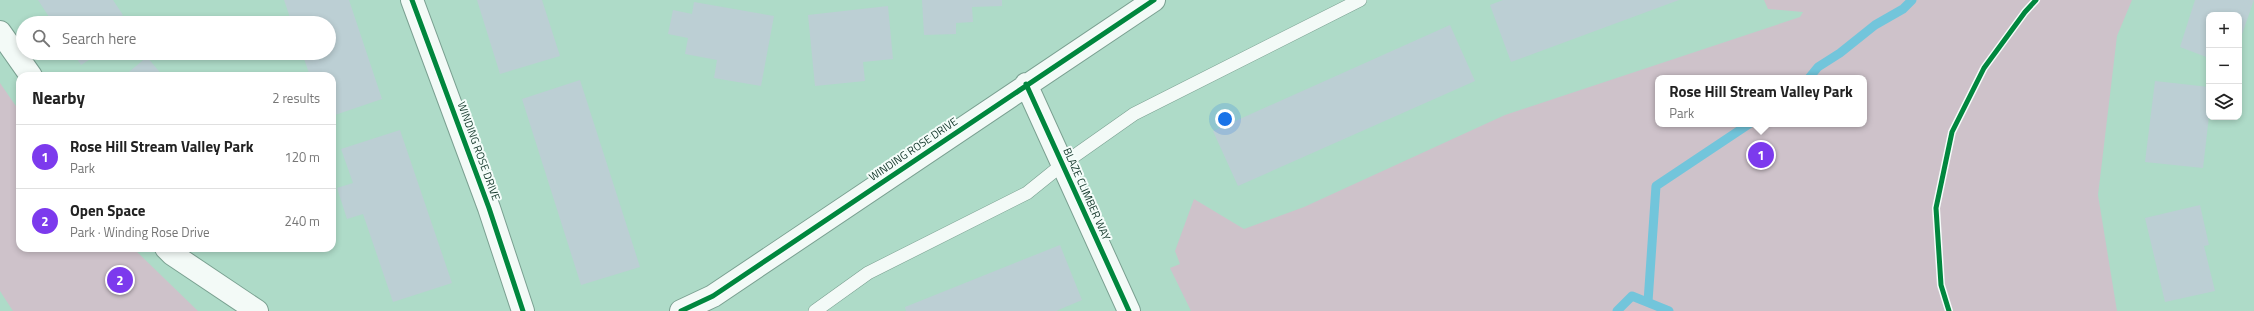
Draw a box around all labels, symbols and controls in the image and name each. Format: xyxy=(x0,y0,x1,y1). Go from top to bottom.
map controls xyxy=(2206,12,2242,120)
button: + xyxy=(2206,12,2242,48)
search box xyxy=(16,16,336,60)
icon: search xyxy=(30,27,52,49)
text: Search here xyxy=(62,27,136,50)
button: − xyxy=(2206,48,2242,84)
popup xyxy=(1655,75,1867,127)
text: Rose Hill Stream Valley Park xyxy=(1669,80,1853,103)
button: layers xyxy=(2206,84,2242,120)
text: Nearby xyxy=(32,85,85,111)
text: 2 results xyxy=(272,88,320,108)
street label: WINDING ROSE DRIVE xyxy=(454,99,504,203)
text: Park xyxy=(1669,103,1694,123)
your location xyxy=(1215,109,1235,129)
street label: WINDING ROSE DRIVE xyxy=(865,113,961,185)
text: Rose Hill Stream Valley Park xyxy=(70,135,253,158)
pin: 1 xyxy=(1748,140,1774,170)
street label: BLAZE CLIMBER WAY xyxy=(1059,145,1115,243)
text: 1 xyxy=(41,147,49,167)
text: 120 m xyxy=(284,147,320,167)
text: Park xyxy=(70,158,95,178)
text: Open Space xyxy=(70,199,145,222)
text: 2 xyxy=(41,211,49,231)
text: 240 m xyxy=(284,211,320,231)
text: Park · Winding Rose Drive xyxy=(70,222,210,242)
pin: 2 xyxy=(107,265,133,295)

